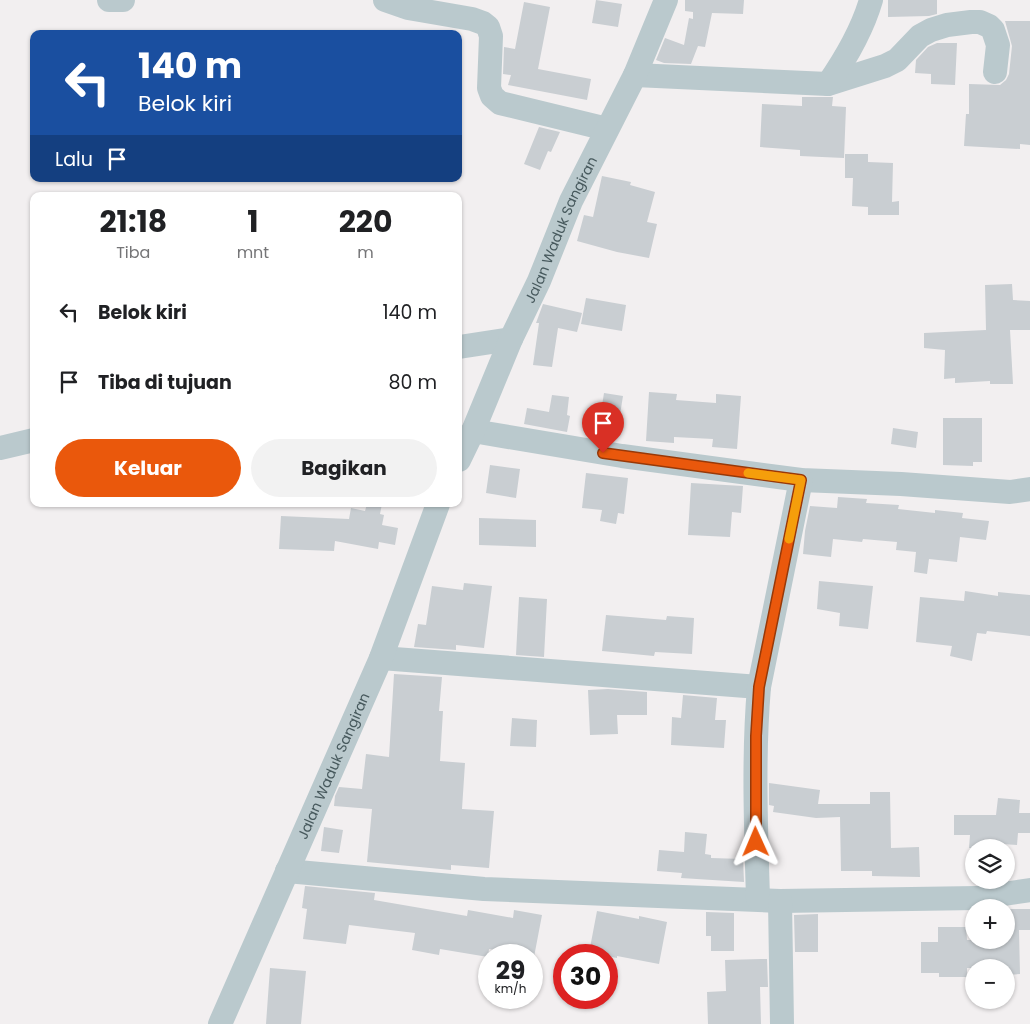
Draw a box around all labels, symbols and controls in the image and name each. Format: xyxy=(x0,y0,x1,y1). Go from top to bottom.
text: 140 m xyxy=(138,41,242,90)
icon: left xyxy=(55,50,120,115)
text: Belok kiri xyxy=(138,88,232,119)
icon: arrive xyxy=(103,145,131,173)
text: Lalu xyxy=(55,146,93,173)
street label: Jalan Waduk Sangiran xyxy=(520,153,602,306)
text: 21:18 xyxy=(99,200,167,243)
text: 1 xyxy=(247,200,259,243)
text: 220 xyxy=(339,200,392,243)
text: Tiba xyxy=(116,241,150,264)
text: mnt xyxy=(237,241,269,264)
text: m xyxy=(357,241,374,264)
icon: left xyxy=(55,298,83,326)
text: Belok kiri xyxy=(98,299,187,326)
text: 140 m xyxy=(382,299,437,326)
icon: arrive xyxy=(55,368,83,396)
text: Tiba di tujuan xyxy=(98,369,232,396)
text: 80 m xyxy=(388,369,437,396)
pin xyxy=(582,402,624,453)
icon: arrive xyxy=(589,409,617,437)
button: Keluar xyxy=(55,439,241,497)
button: Bagikan xyxy=(251,439,437,497)
street label: Jalan Waduk Sangiran xyxy=(293,689,375,842)
position arrow xyxy=(729,815,781,867)
map controls xyxy=(965,839,1015,1009)
button: layers xyxy=(965,839,1015,889)
button: + xyxy=(965,899,1015,949)
speed limit sign: 30 xyxy=(553,944,618,1009)
text: 29 xyxy=(496,953,525,988)
button: − xyxy=(965,959,1015,1009)
text: km/h xyxy=(495,980,526,997)

